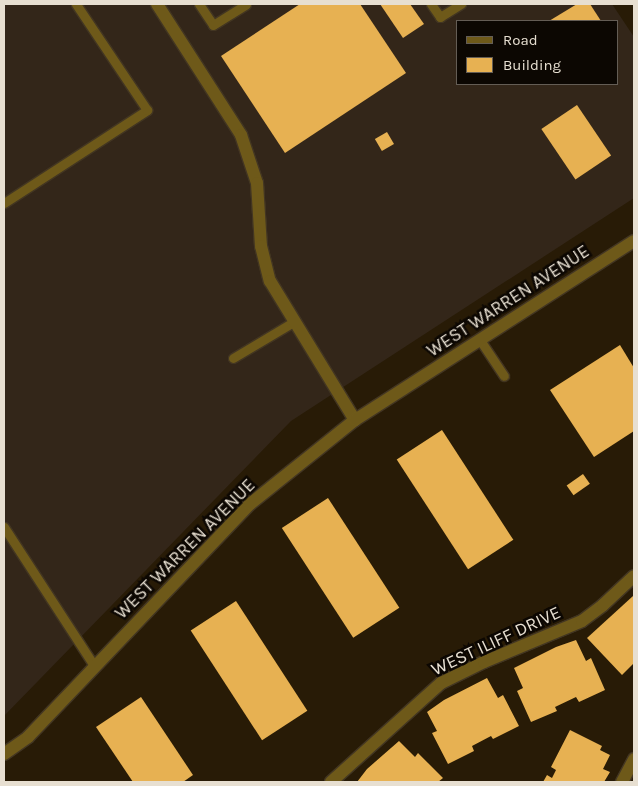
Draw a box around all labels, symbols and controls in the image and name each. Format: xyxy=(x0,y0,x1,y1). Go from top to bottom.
legend xyxy=(456,20,618,85)
text: Road xyxy=(503,31,538,49)
text: Building xyxy=(503,56,561,74)
street label: WEST WARREN AVENUE xyxy=(423,240,593,362)
street label: WEST WARREN AVENUE xyxy=(110,474,260,624)
street label: WEST ILIFF DRIVE xyxy=(428,602,564,680)

